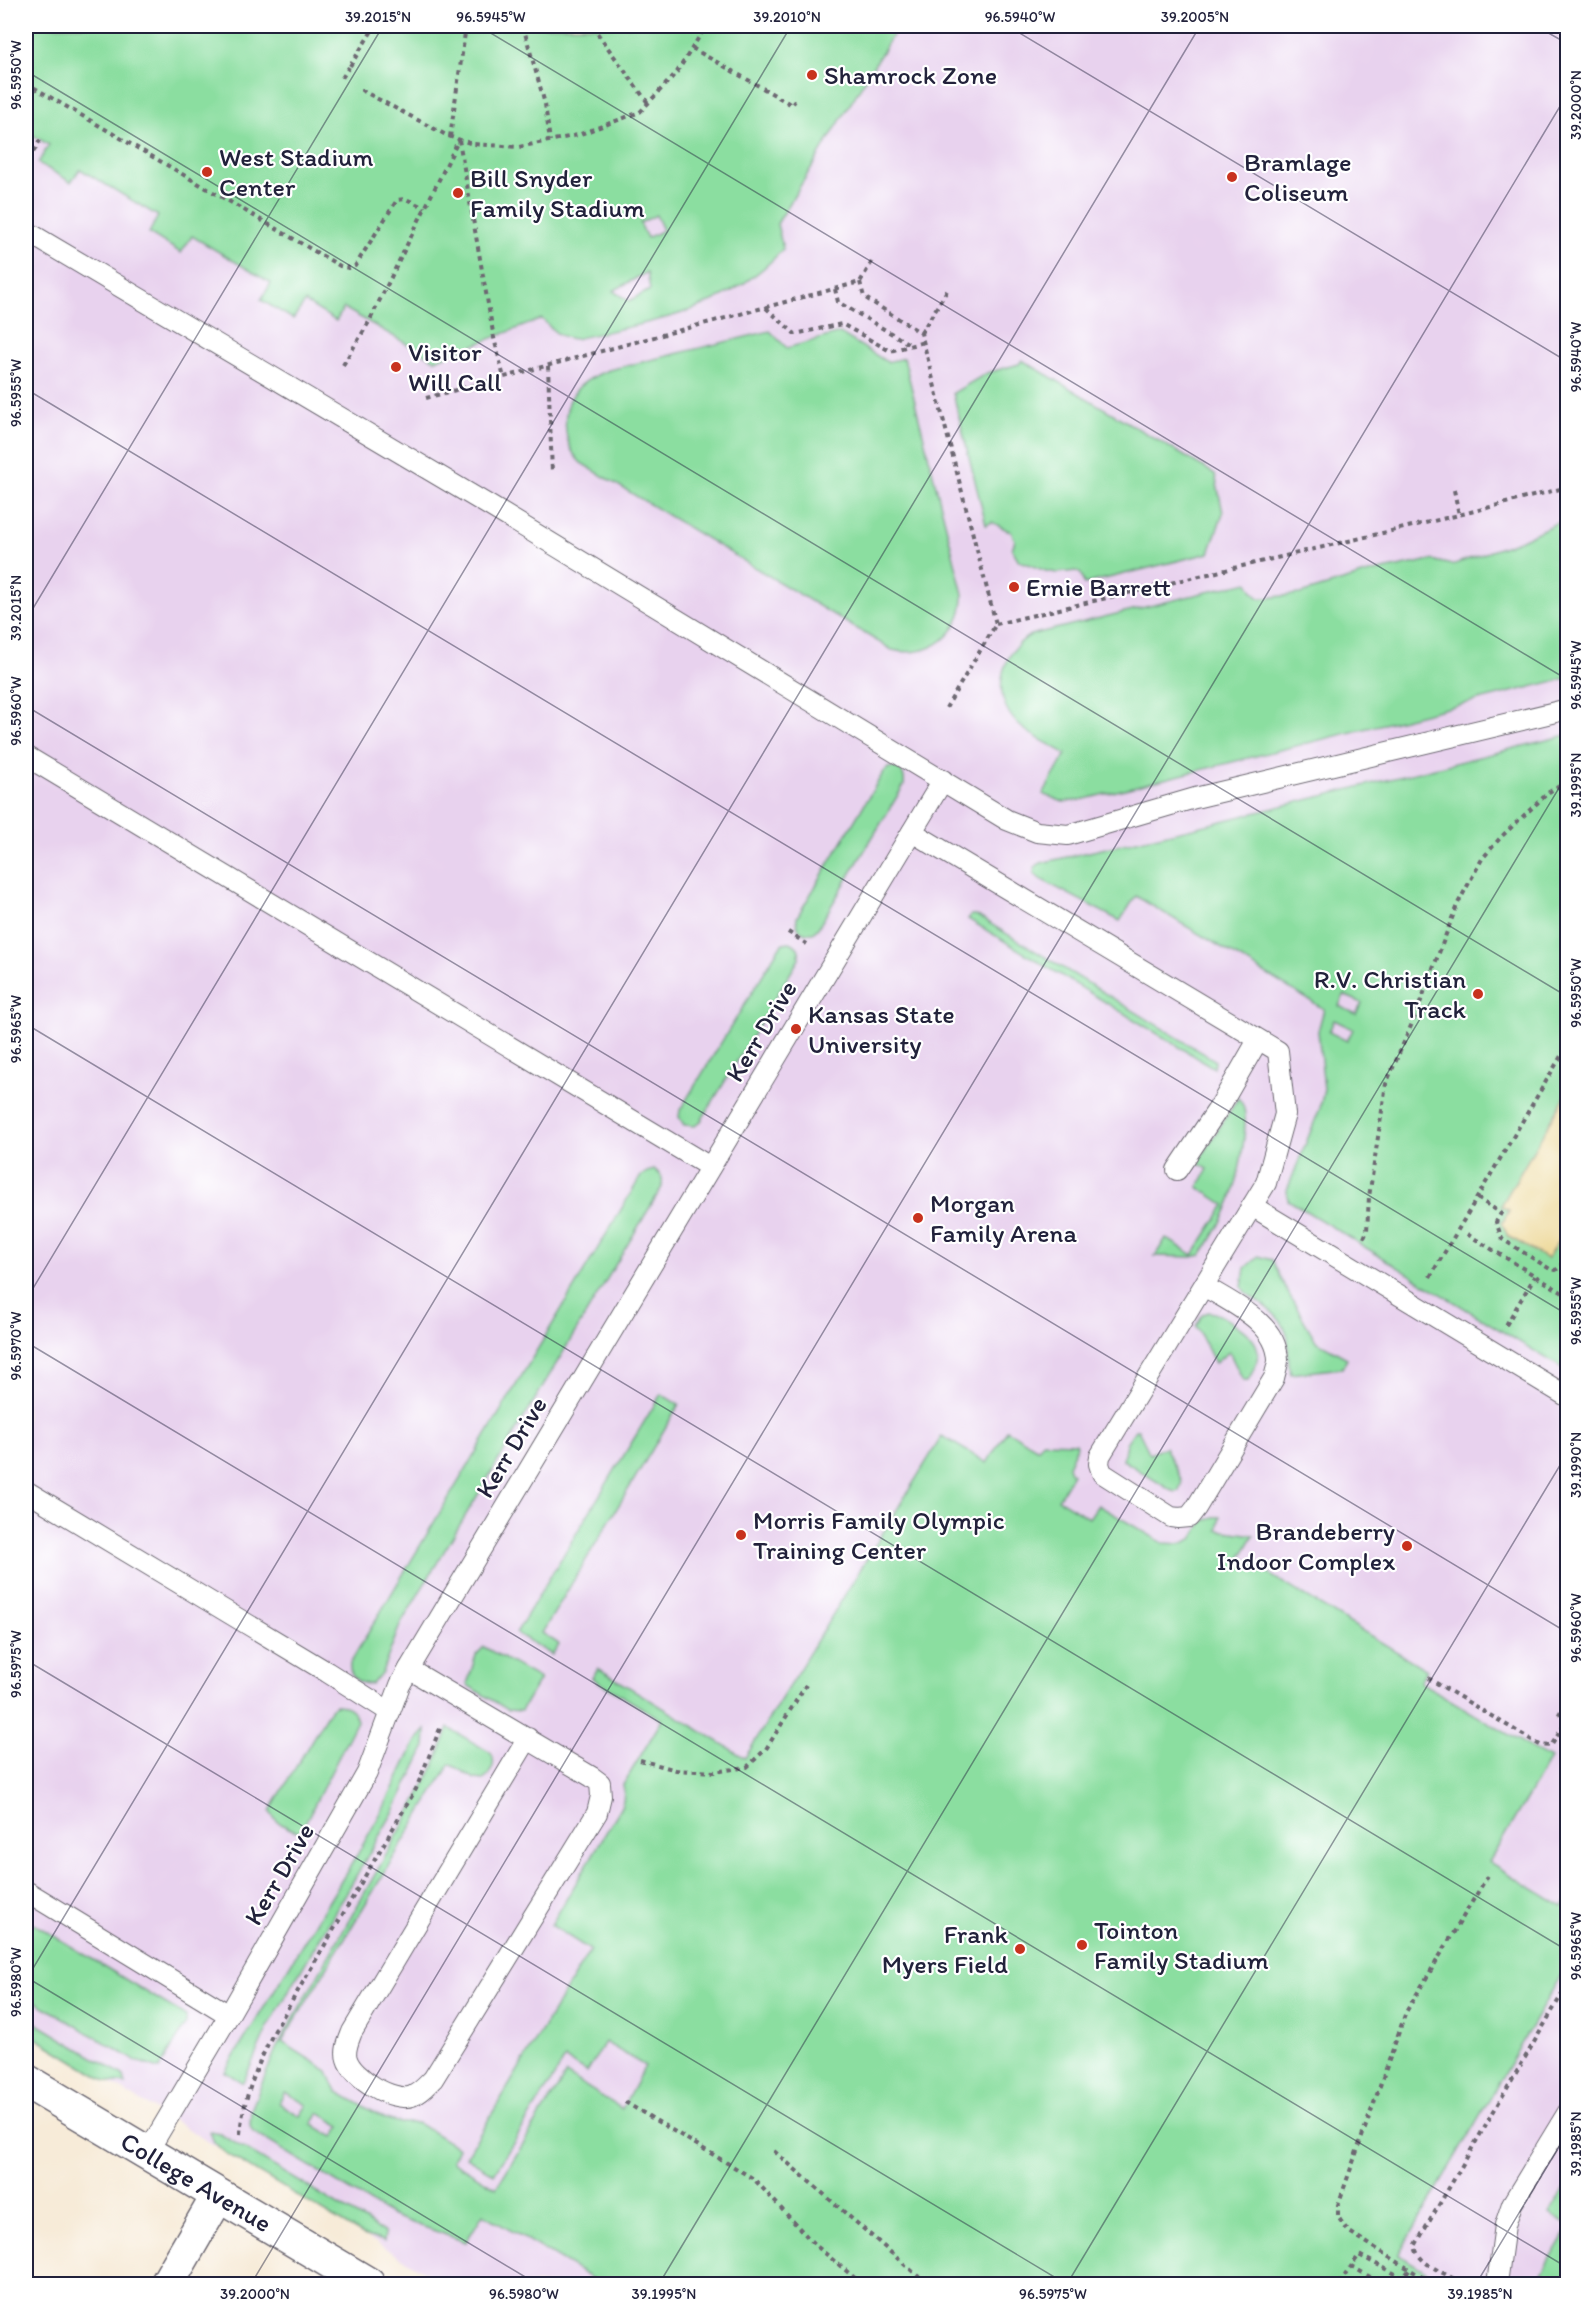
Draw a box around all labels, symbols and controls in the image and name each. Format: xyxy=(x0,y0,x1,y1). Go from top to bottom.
text: 39.2015°N xyxy=(345,8,411,26)
text: 96.5945°W xyxy=(456,8,526,26)
text: 39.2010°N xyxy=(753,8,821,26)
text: 96.5940°W xyxy=(985,8,1056,26)
text: 39.2005°N xyxy=(1161,8,1229,26)
text: 96.5950°W xyxy=(7,40,25,110)
place label: Shamrock Zone xyxy=(824,59,997,91)
marker: Shamrock Zone xyxy=(805,68,819,82)
text: 39.2000°N xyxy=(1567,70,1585,140)
place label: West Stadium Center xyxy=(219,141,373,203)
place label: Bramlage Coliseum xyxy=(1244,146,1352,208)
place label: Bill Snyder Family Stadium xyxy=(470,162,645,224)
marker: West Stadium Center xyxy=(200,165,214,179)
marker: Bramlage Coliseum xyxy=(1225,170,1239,184)
marker: Bill Snyder Family Stadium xyxy=(451,186,465,200)
text: 96.5940°W xyxy=(1567,321,1585,392)
place label: Visitor Will Call xyxy=(408,336,502,398)
text: 96.5955°W xyxy=(7,359,25,427)
marker: Visitor Will Call xyxy=(389,360,403,374)
place label: Ernie Barrett xyxy=(1026,571,1171,603)
text: 39.2015°N xyxy=(7,575,25,641)
marker: Ernie Barrett xyxy=(1007,580,1021,594)
text: 96.5945°W xyxy=(1567,640,1585,710)
text: 96.5960°W xyxy=(7,676,25,746)
text: 39.1995°N xyxy=(1567,753,1585,817)
text: 96.5950°W xyxy=(1567,958,1585,1028)
place label: R.V. Christian Track xyxy=(1314,963,1467,1025)
street label: Kerr Drive xyxy=(718,974,804,1088)
marker: R.V. Christian Track xyxy=(1471,987,1485,1001)
text: 96.5965°W xyxy=(7,995,25,1063)
place label: Kansas State University xyxy=(808,998,955,1060)
marker: Kansas State University xyxy=(789,1022,803,1036)
place label: Morgan Family Arena xyxy=(930,1187,1077,1249)
marker: Morgan Family Arena xyxy=(911,1211,925,1225)
text: 96.5955°W xyxy=(1567,1277,1585,1345)
text: 96.5970°W xyxy=(7,1311,25,1381)
street label: Kerr Drive xyxy=(468,1390,554,1504)
text: 39.1990°N xyxy=(1567,1432,1585,1498)
place label: Morris Family Olympic Training Center xyxy=(753,1504,1005,1566)
place label: Brandeberry Indoor Complex xyxy=(1217,1515,1395,1577)
marker: Morris Family Olympic Training Center xyxy=(734,1528,748,1542)
marker: Brandeberry Indoor Complex xyxy=(1400,1539,1414,1553)
text: 96.5960°W xyxy=(1567,1593,1585,1663)
text: 96.5975°W xyxy=(7,1630,25,1698)
street label: Kerr Drive xyxy=(237,1817,321,1931)
text: 96.5965°W xyxy=(1567,1912,1585,1980)
place label: Tointon Family Stadium xyxy=(1094,1914,1269,1976)
place label: Frank Myers Field xyxy=(882,1918,1009,1980)
marker: Tointon Family Stadium xyxy=(1075,1938,1089,1952)
marker: Frank Myers Field xyxy=(1013,1942,1027,1956)
text: 96.5980°W xyxy=(7,1947,25,2017)
text: 39.1985°N xyxy=(1567,2111,1585,2177)
street label: College Avenue xyxy=(115,2125,278,2239)
text: 39.2000°N xyxy=(220,2285,290,2303)
text: 96.5980°W xyxy=(489,2285,559,2303)
text: 39.1995°N xyxy=(632,2285,696,2303)
text: 96.5975°W xyxy=(1019,2285,1087,2303)
text: 39.1985°N xyxy=(1447,2285,1513,2303)

